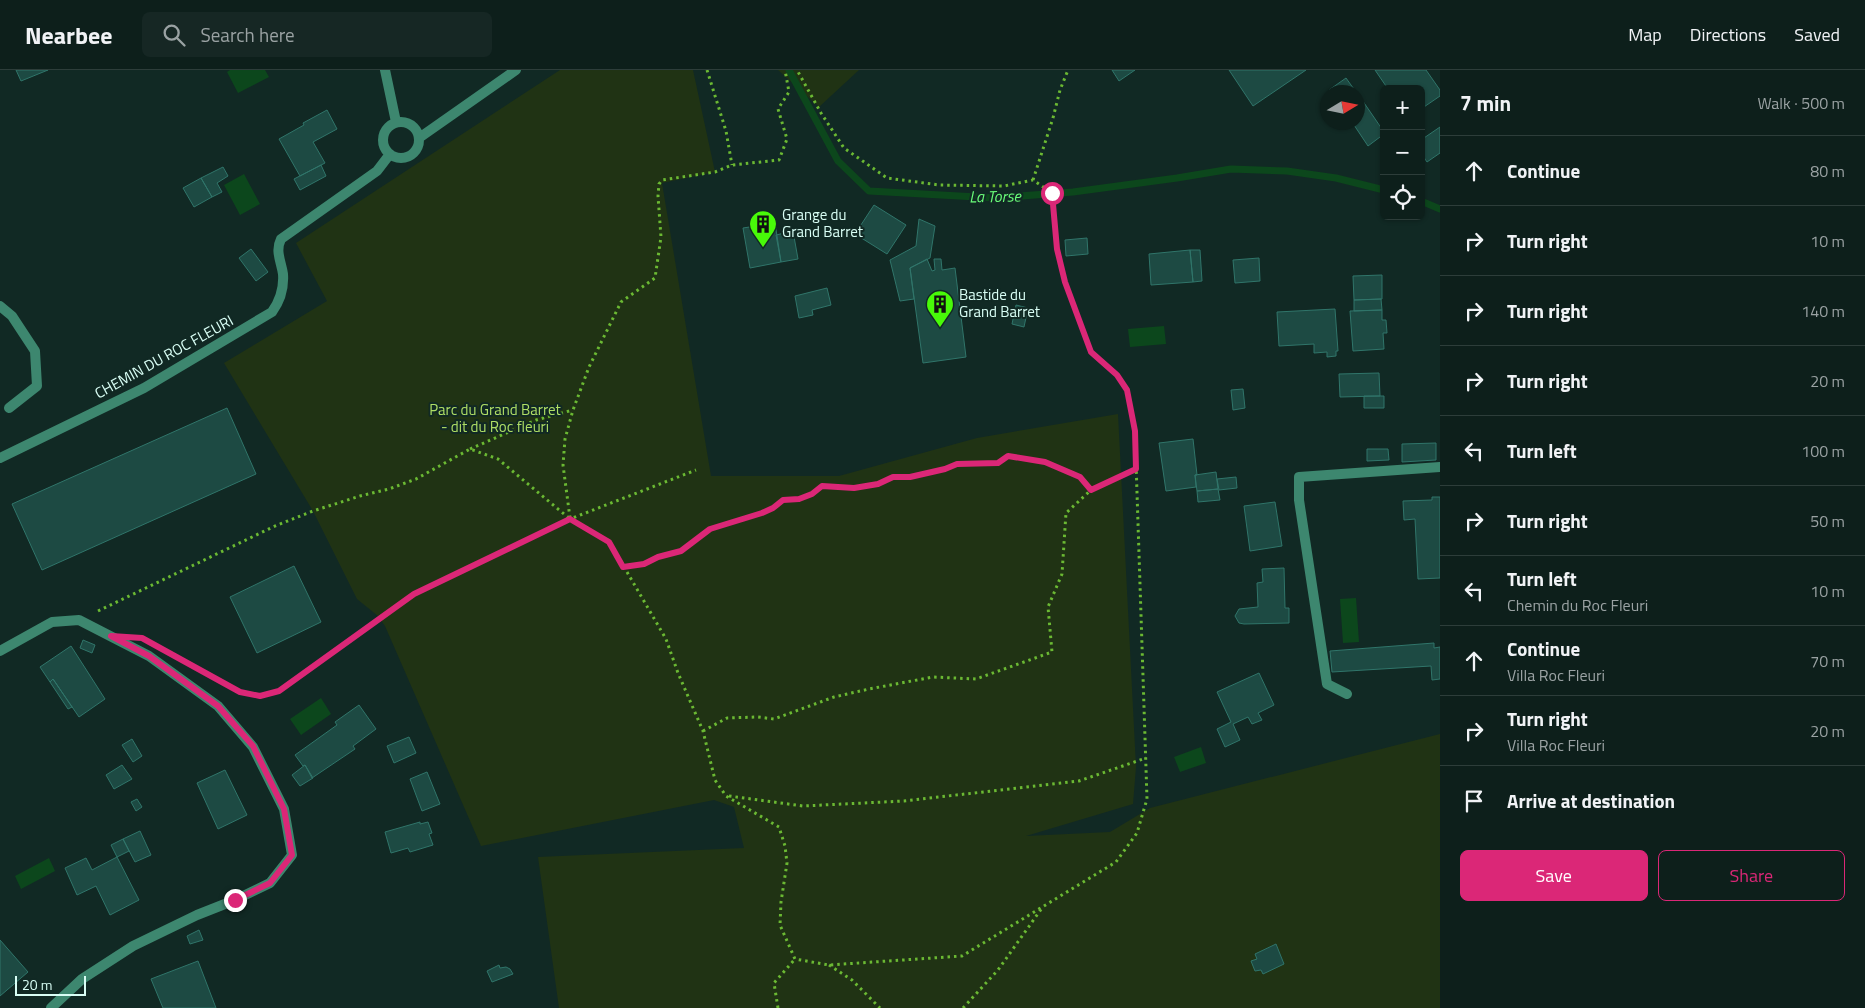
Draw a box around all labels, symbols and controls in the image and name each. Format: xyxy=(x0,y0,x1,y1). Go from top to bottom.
search box xyxy=(142,12,492,57)
text: Nearbee xyxy=(25,17,112,53)
text: Search here xyxy=(200,20,295,49)
icon: search xyxy=(160,21,188,49)
text: Map xyxy=(1628,21,1662,48)
text: Directions xyxy=(1690,21,1766,48)
text: Saved xyxy=(1794,21,1840,48)
north arrow xyxy=(1320,85,1365,130)
map controls xyxy=(1380,85,1425,220)
button: + xyxy=(1380,85,1425,130)
text: 7 min xyxy=(1460,87,1511,119)
text: Walk · 500 m xyxy=(1757,91,1845,115)
button: − xyxy=(1380,130,1425,175)
text: Continue xyxy=(1507,156,1580,185)
icon: ahead xyxy=(1460,157,1488,185)
text: 80 m xyxy=(1810,159,1845,183)
button: locate xyxy=(1380,175,1425,220)
route start xyxy=(1041,182,1064,205)
water label: La Torse xyxy=(969,184,1023,208)
place label: Grange du Grand Barret xyxy=(782,203,864,243)
building icon: Grange du Grand Barret xyxy=(748,209,778,248)
text: Turn right xyxy=(1507,226,1588,255)
icon: right xyxy=(1460,227,1488,255)
text: 10 m xyxy=(1810,229,1845,253)
place label: Bastide du Grand Barret xyxy=(959,283,1041,323)
building icon: Bastide du Grand Barret xyxy=(925,289,955,328)
text: Turn right xyxy=(1507,296,1588,325)
icon: right xyxy=(1460,297,1488,325)
text: 140 m xyxy=(1801,299,1845,323)
street label: CHEMIN DU ROC FLEURI xyxy=(90,309,237,404)
text: Turn right xyxy=(1507,366,1588,395)
icon: right xyxy=(1460,367,1488,395)
text: 20 m xyxy=(1810,369,1845,393)
park label: Parc du Grand Barret - dit du Roc fleuri xyxy=(429,398,561,438)
text: Turn left xyxy=(1507,436,1577,465)
icon: left xyxy=(1460,437,1488,465)
text: 100 m xyxy=(1801,439,1845,463)
text: Turn right xyxy=(1507,506,1588,535)
icon: right xyxy=(1460,507,1488,535)
text: 50 m xyxy=(1810,509,1845,533)
text: Turn left xyxy=(1507,564,1577,593)
icon: left xyxy=(1460,577,1488,605)
text: 10 m xyxy=(1810,579,1845,603)
text: Chemin du Roc Fleuri xyxy=(1507,593,1648,617)
text: Continue xyxy=(1507,634,1580,663)
icon: ahead xyxy=(1460,647,1488,675)
text: 70 m xyxy=(1810,649,1845,673)
text: Villa Roc Fleuri xyxy=(1507,663,1605,687)
text: Turn right xyxy=(1507,704,1588,733)
icon: right xyxy=(1460,717,1488,745)
text: 20 m xyxy=(1810,719,1845,743)
text: Villa Roc Fleuri xyxy=(1507,733,1605,757)
text: Arrive at destination xyxy=(1507,786,1675,815)
icon: arrive xyxy=(1460,787,1488,815)
button: Save xyxy=(1460,850,1648,901)
button: Share xyxy=(1658,850,1845,901)
route end xyxy=(224,889,247,912)
scale bar xyxy=(15,973,86,996)
text: 20 m xyxy=(22,974,52,995)

